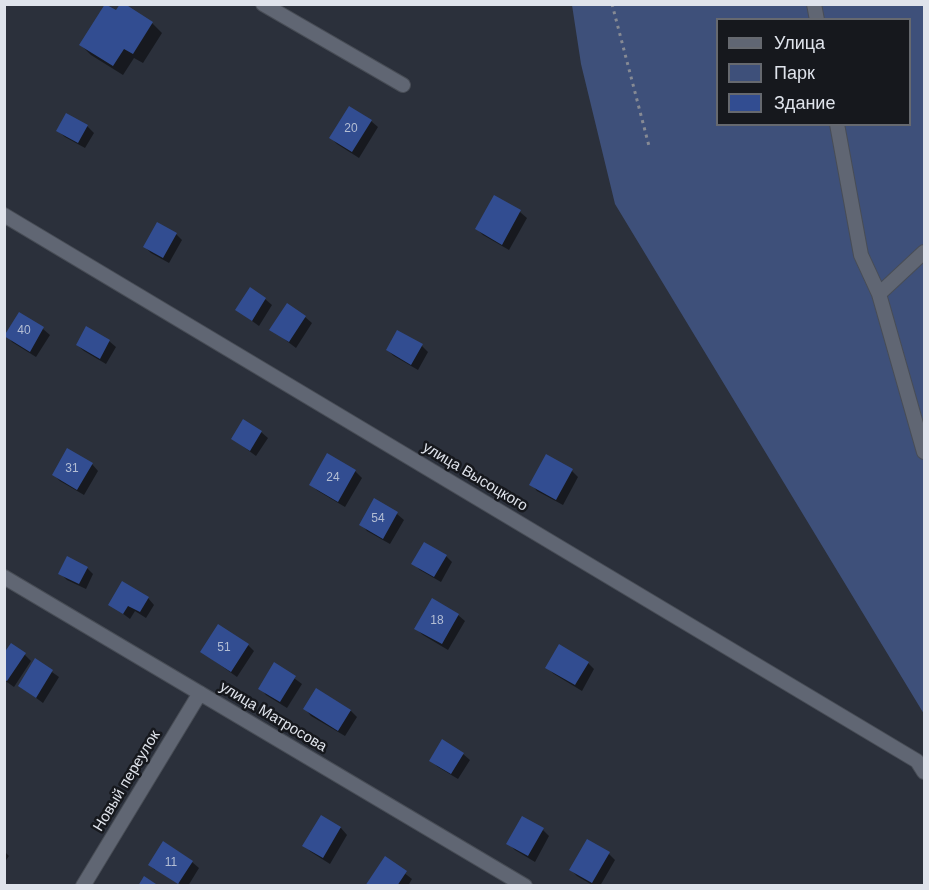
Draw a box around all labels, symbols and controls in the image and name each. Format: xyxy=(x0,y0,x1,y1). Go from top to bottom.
legend xyxy=(716,18,911,126)
text: Улица xyxy=(774,33,825,53)
text: Парк xyxy=(774,63,815,83)
text: Здание xyxy=(774,93,835,113)
house number: 20 xyxy=(344,122,358,136)
house number: 40 xyxy=(17,324,31,338)
street label: улица Высоцкого xyxy=(419,439,531,515)
house number: 31 xyxy=(65,462,79,476)
house number: 24 xyxy=(326,471,340,485)
house number: 54 xyxy=(371,512,385,526)
house number: 18 xyxy=(430,614,444,628)
house number: 51 xyxy=(217,641,231,655)
street label: улица Матросова xyxy=(216,678,330,756)
street label: Новый переулок xyxy=(90,727,164,835)
house number: 11 xyxy=(165,856,177,870)

